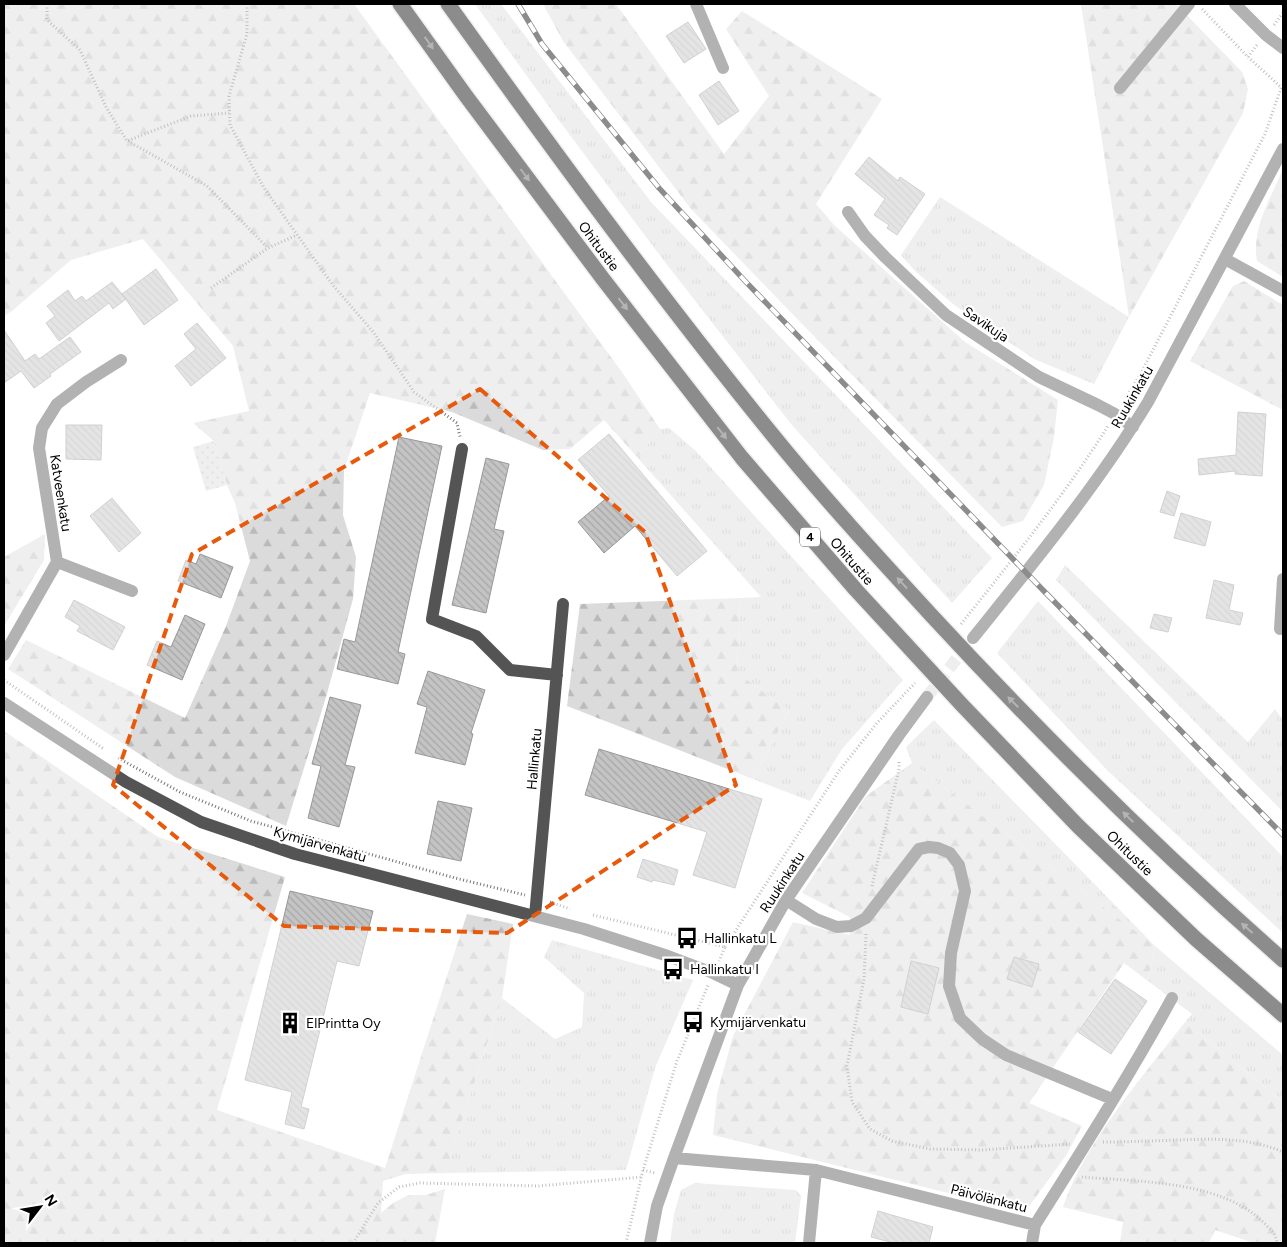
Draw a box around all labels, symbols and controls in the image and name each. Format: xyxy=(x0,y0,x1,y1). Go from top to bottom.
one-way arrow xyxy=(424,37,434,50)
one-way arrow xyxy=(520,168,530,182)
street label: Ohitustie xyxy=(574,218,623,275)
one-way arrow xyxy=(617,297,628,310)
street label: Savikuja xyxy=(960,303,1012,346)
street label: Ruukinkatu xyxy=(1108,363,1157,431)
one-way arrow xyxy=(717,426,728,439)
street label: Katveenkatu xyxy=(46,453,75,533)
road number: 4 xyxy=(800,528,820,546)
street label: Ohitustie xyxy=(826,534,877,589)
one-way arrow xyxy=(896,578,908,590)
one-way arrow xyxy=(1007,696,1019,708)
street label: Hallinkatu xyxy=(523,728,546,791)
one-way arrow xyxy=(1122,811,1134,823)
street label: Kymijärvenkatu xyxy=(271,823,368,866)
street label: Ohitustie xyxy=(1103,827,1157,880)
street label: Ruukinkatu xyxy=(756,849,808,916)
one-way arrow xyxy=(1240,923,1253,934)
bus stop icon: Hallinkatu L xyxy=(674,925,700,951)
place label: Hallinkatu L xyxy=(704,930,777,947)
bus stop icon: Hallinkatu I xyxy=(660,956,686,982)
place label: Hallinkatu I xyxy=(690,961,759,978)
bus stop icon: Kymijärvenkatu xyxy=(680,1009,706,1035)
building icon: ElPrintta Oy xyxy=(277,1010,303,1036)
place label: Kymijärvenkatu xyxy=(710,1014,806,1031)
place label: ElPrintta Oy xyxy=(306,1015,381,1032)
street label: Päivölänkatu xyxy=(949,1181,1029,1216)
north arrow xyxy=(15,1182,65,1232)
text: N xyxy=(41,1192,61,1210)

